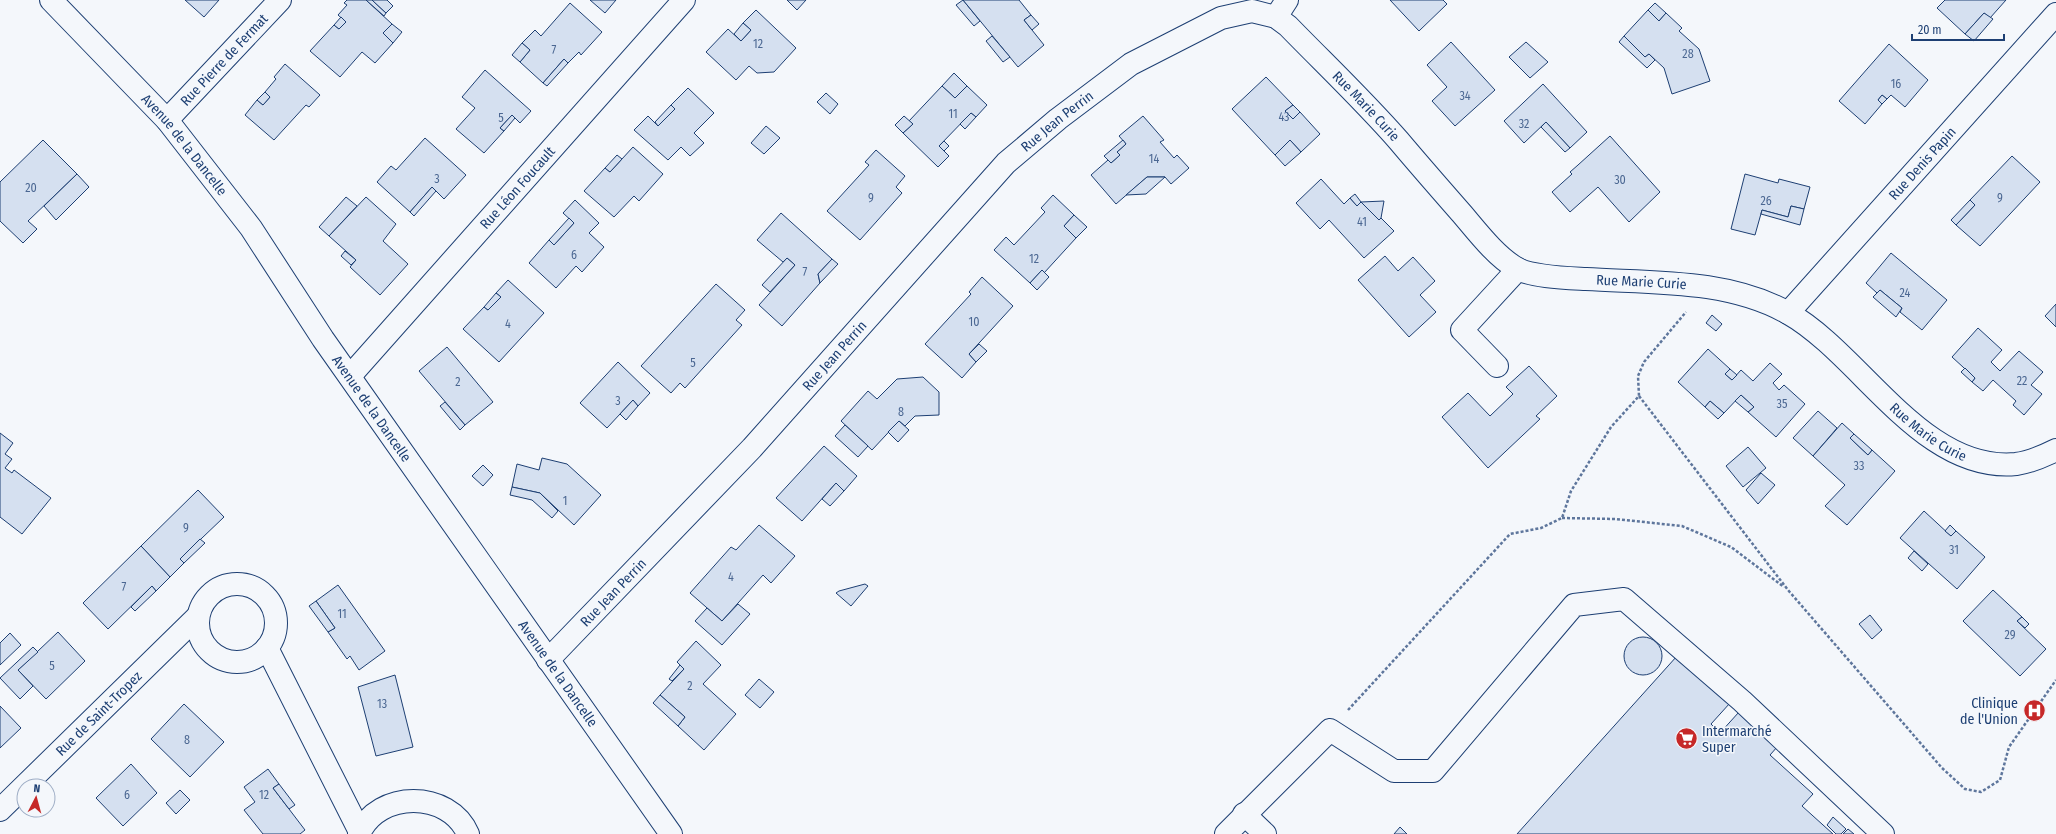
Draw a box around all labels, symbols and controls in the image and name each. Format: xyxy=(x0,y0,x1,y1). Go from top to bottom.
street label: Rue Pierre de Fermat xyxy=(177,10,272,109)
scale bar xyxy=(1912,16,2004,42)
text: 20 m xyxy=(1918,23,1942,37)
house number: 12 xyxy=(753,37,763,51)
house number: 7 xyxy=(552,43,557,57)
house number: 28 xyxy=(1682,47,1694,61)
street label: Rue Marie Curie xyxy=(1329,68,1403,145)
house number: 16 xyxy=(1891,77,1901,91)
street label: Rue Jean Perrin xyxy=(1018,87,1097,156)
house number: 34 xyxy=(1459,89,1471,103)
street label: Avenue de la Dancelle xyxy=(138,91,231,199)
house number: 11 xyxy=(948,107,958,121)
house number: 43 xyxy=(1278,110,1290,124)
house number: 5 xyxy=(498,111,504,125)
house number: 32 xyxy=(1519,117,1529,131)
street label: Rue Denis Papin xyxy=(1885,124,1960,204)
street label: Rue Léon Foucault xyxy=(477,143,559,233)
house number: 14 xyxy=(1149,152,1159,166)
house number: 3 xyxy=(434,172,440,186)
house number: 30 xyxy=(1614,173,1626,187)
house number: 20 xyxy=(25,181,37,195)
house number: 9 xyxy=(868,191,874,205)
house number: 9 xyxy=(1997,191,2003,205)
house number: 26 xyxy=(1760,194,1772,208)
house number: 41 xyxy=(1357,215,1367,229)
house number: 6 xyxy=(571,248,577,262)
house number: 12 xyxy=(1029,252,1039,266)
house number: 7 xyxy=(803,265,808,279)
street label: Rue Marie Curie xyxy=(1596,272,1687,293)
house number: 24 xyxy=(1900,286,1911,300)
house number: 10 xyxy=(969,315,979,329)
house number: 4 xyxy=(505,317,511,331)
street label: Rue Jean Perrin xyxy=(799,317,870,394)
street label: Avenue de la Dancelle xyxy=(328,352,415,465)
house number: 5 xyxy=(690,356,696,370)
house number: 22 xyxy=(2017,374,2027,388)
house number: 2 xyxy=(455,375,461,389)
house number: 3 xyxy=(615,394,621,408)
house number: 35 xyxy=(1777,397,1788,411)
street label: Rue Marie Curie xyxy=(1886,400,1969,465)
house number: 8 xyxy=(898,405,904,419)
house number: 33 xyxy=(1854,459,1864,473)
house number: 1 xyxy=(563,494,567,508)
house number: 9 xyxy=(183,521,189,535)
house number: 31 xyxy=(1949,543,1959,557)
street label: Rue Jean Perrin xyxy=(577,555,650,630)
house number: 4 xyxy=(728,570,734,584)
house number: 7 xyxy=(122,580,127,594)
house number: 11 xyxy=(337,607,347,621)
street label: Avenue de la Dancelle xyxy=(515,617,601,730)
house number: 29 xyxy=(2004,628,2016,642)
house number: 5 xyxy=(49,659,55,673)
street label: Rue de Saint-Tropez xyxy=(52,668,146,760)
house number: 2 xyxy=(687,679,693,693)
place label: Clinique de l'Union xyxy=(1960,695,2018,728)
house number: 13 xyxy=(377,697,387,711)
hospital icon: Clinique de l'Union xyxy=(2021,698,2047,724)
place label: Intermarché Super xyxy=(1702,723,1772,756)
supermarket icon: Intermarché Super xyxy=(1673,726,1699,752)
house number: 8 xyxy=(184,733,190,747)
north arrow xyxy=(16,778,56,818)
text: N xyxy=(33,782,41,795)
house number: 6 xyxy=(124,788,130,802)
house number: 12 xyxy=(259,788,269,802)

